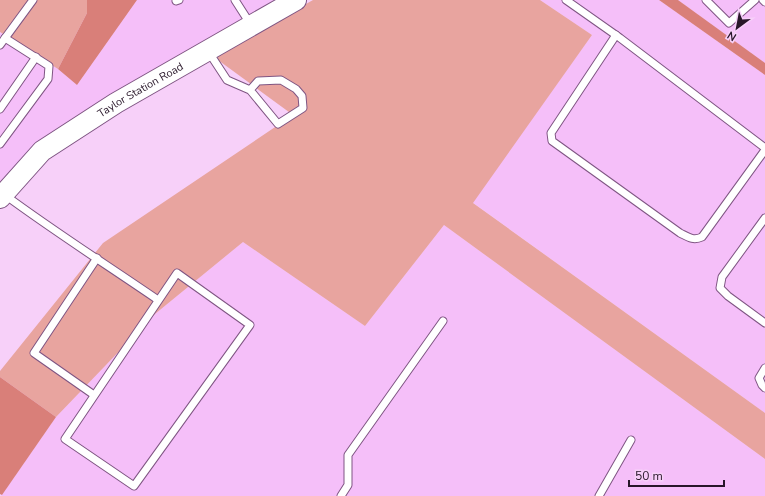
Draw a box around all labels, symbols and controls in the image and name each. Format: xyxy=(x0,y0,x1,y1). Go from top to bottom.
north arrow xyxy=(717,8,757,48)
text: N xyxy=(724,28,739,45)
street label: Taylor Station Road xyxy=(95,59,186,121)
scale bar xyxy=(629,462,724,488)
text: 50 m xyxy=(635,468,663,484)

